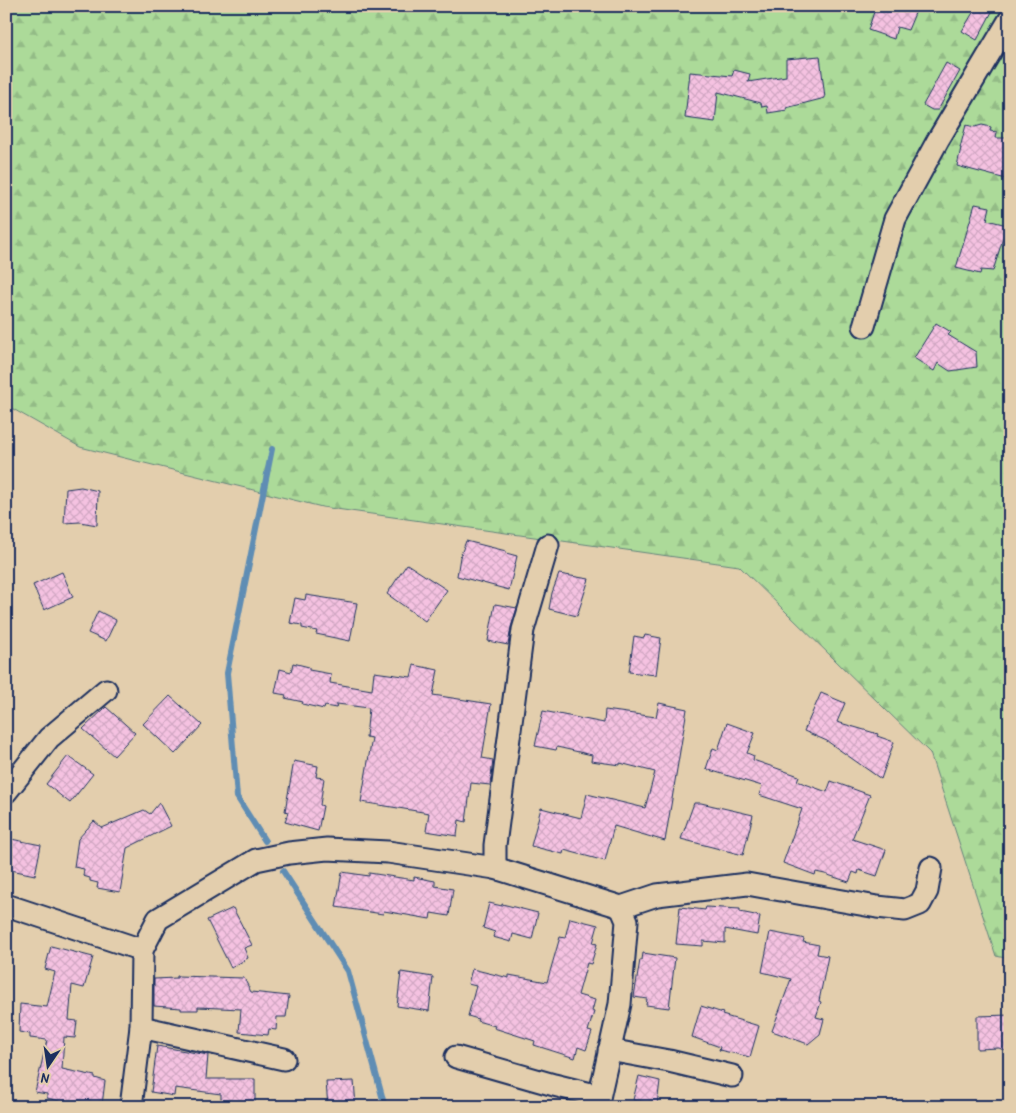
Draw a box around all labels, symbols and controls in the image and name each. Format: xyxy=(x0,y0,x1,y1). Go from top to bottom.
north arrow xyxy=(22,1040,72,1090)
text: N xyxy=(39,1069,51,1089)

